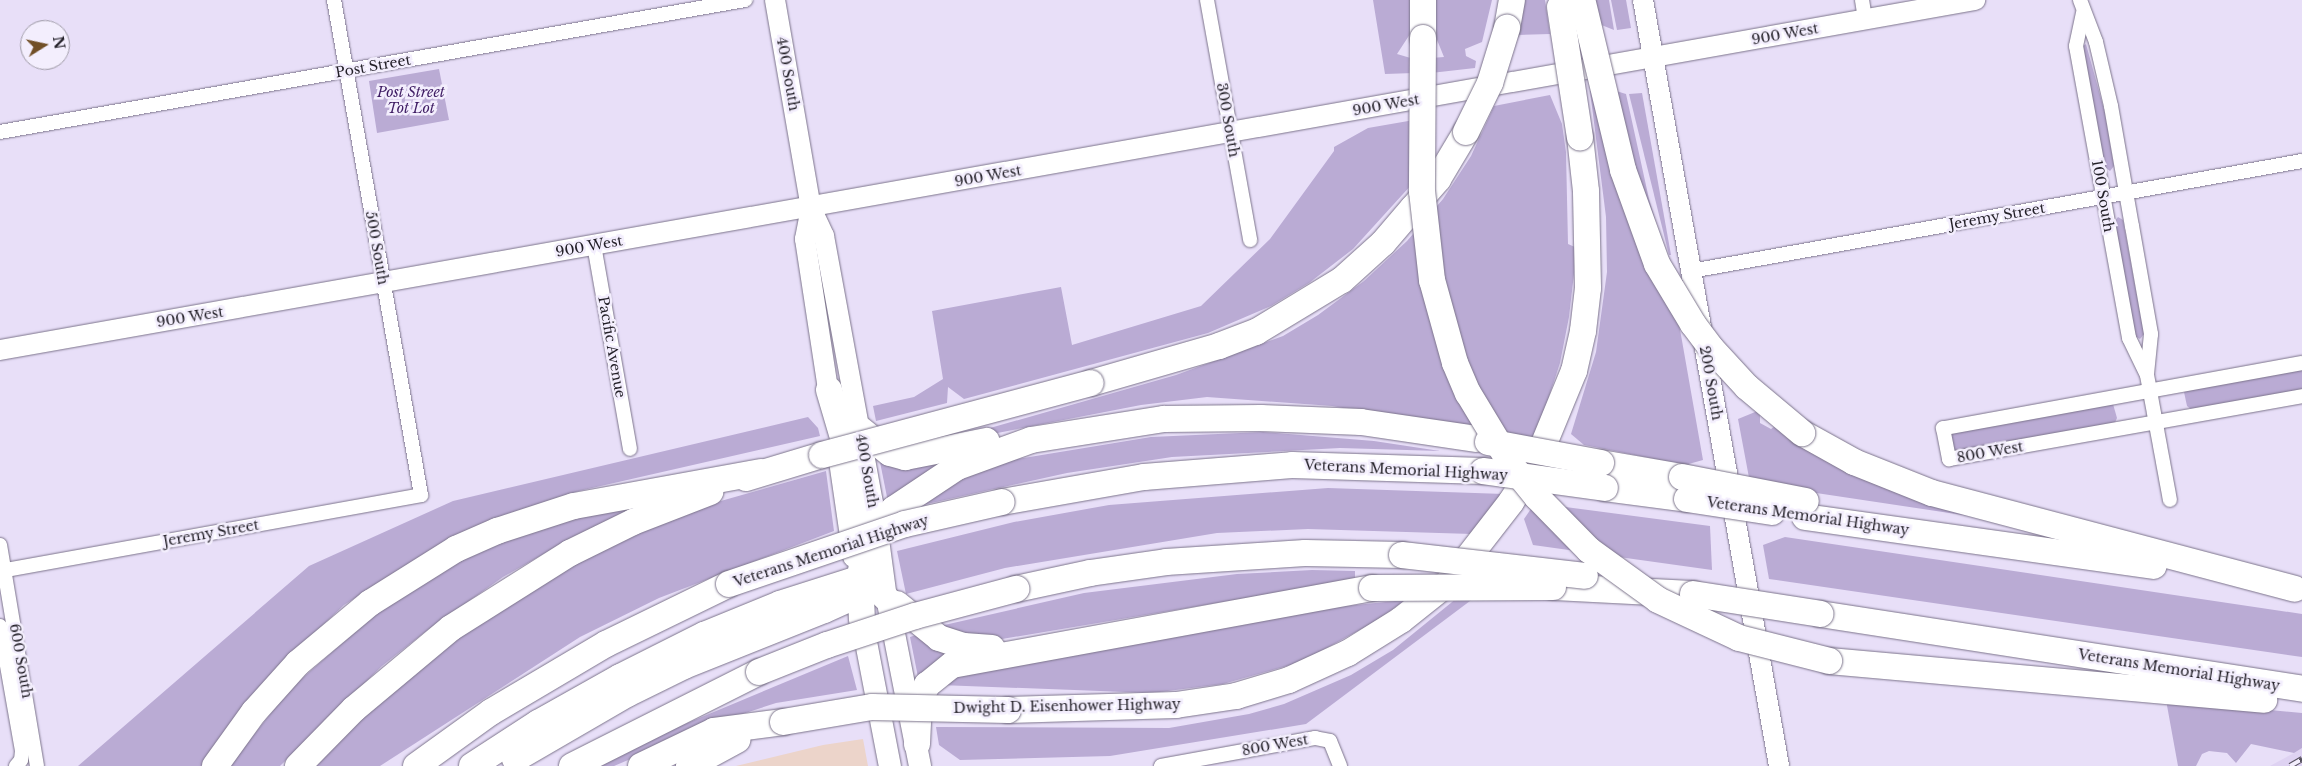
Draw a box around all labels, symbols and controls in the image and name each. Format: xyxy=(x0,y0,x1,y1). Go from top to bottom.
north arrow xyxy=(20,20,70,70)
street label: 900 West xyxy=(1750,20,1820,48)
text: N xyxy=(49,35,69,51)
street label: 400 South xyxy=(773,36,803,112)
street label: Post Street xyxy=(334,51,412,81)
street label: 300 South xyxy=(1213,82,1243,158)
park label: Post Street Tot Lot xyxy=(377,84,445,116)
street label: 900 West xyxy=(1351,91,1421,119)
street label: 100 South xyxy=(2088,159,2118,233)
street label: 900 West xyxy=(953,162,1023,190)
street label: Jeremy Street xyxy=(1947,199,2047,233)
street label: 500 South xyxy=(362,210,392,286)
street label: 900 West xyxy=(554,232,624,260)
street label: Pacific Avenue xyxy=(595,295,629,399)
street label: 900 West xyxy=(155,303,225,331)
street label: 200 South xyxy=(1696,345,1726,421)
street label: 400 South xyxy=(852,433,882,509)
street label: 800 West xyxy=(1955,438,2025,466)
street label: Veterans Memorial Highway xyxy=(1304,456,1508,484)
street label: Veterans Memorial Highway xyxy=(1706,493,1910,539)
street label: Veterans Memorial Highway xyxy=(731,511,931,591)
street label: Jeremy Street xyxy=(161,516,261,550)
street label: 600 South xyxy=(6,622,36,700)
street label: Veterans Memorial Highway xyxy=(2077,646,2281,694)
street label: Dwight D. Eisenhower Highway xyxy=(953,696,1181,716)
street label: 800 West xyxy=(1240,731,1310,759)

